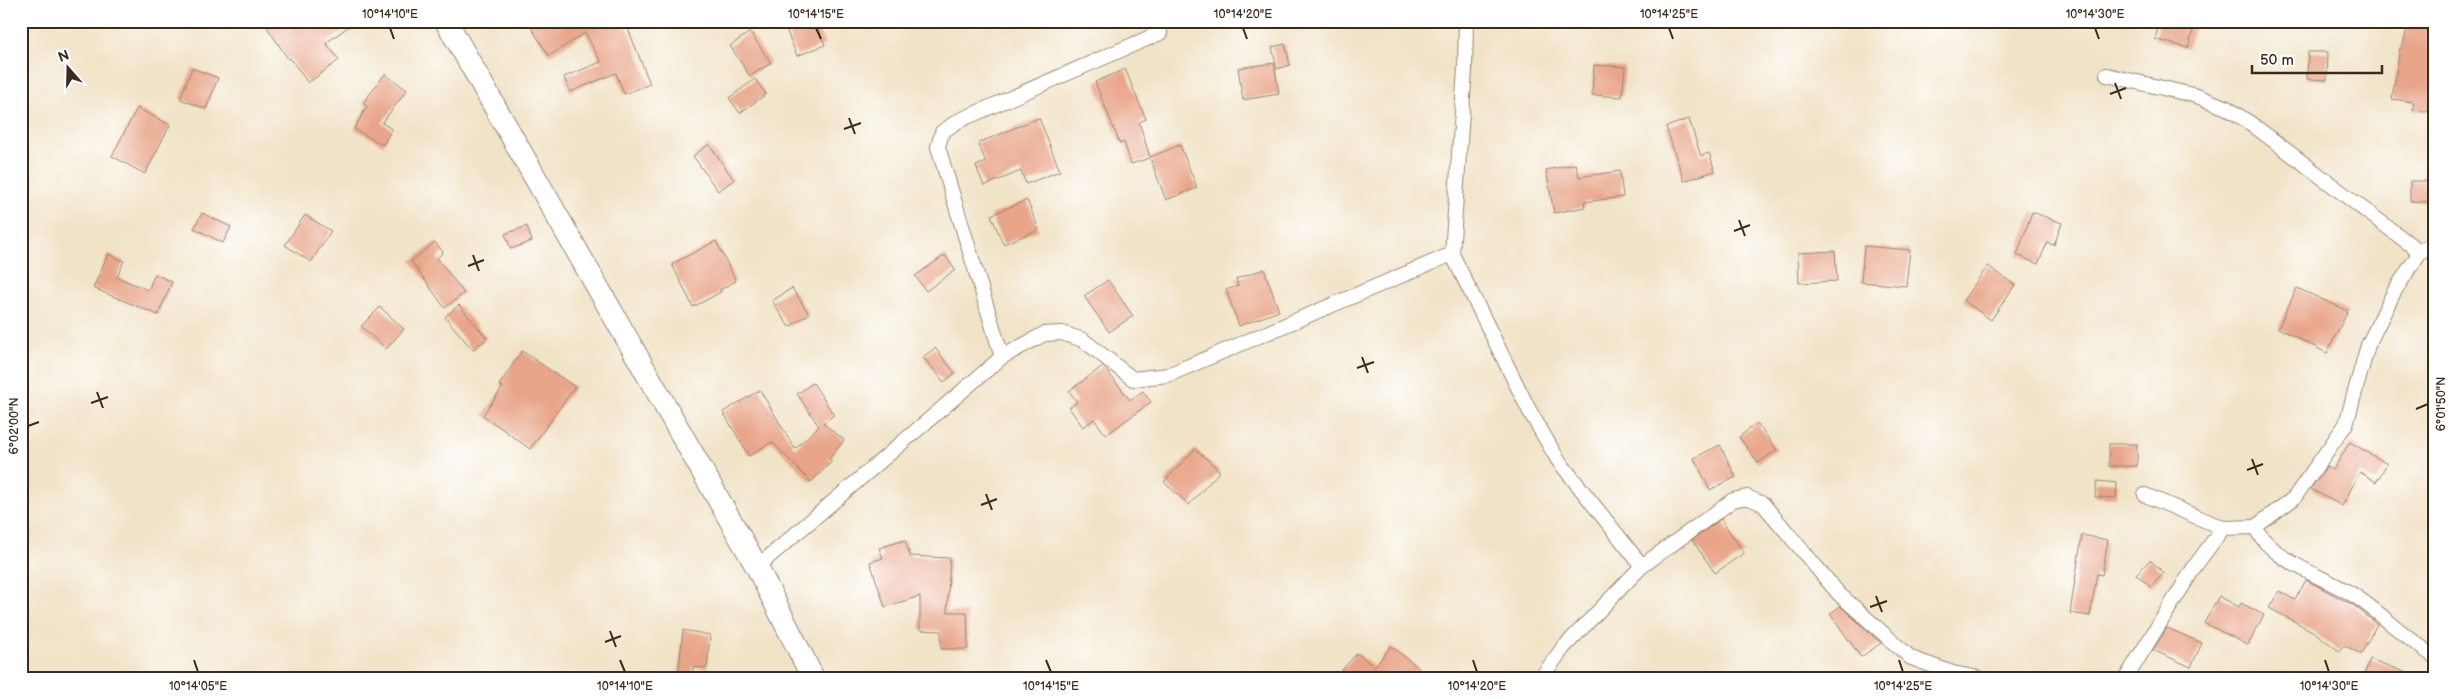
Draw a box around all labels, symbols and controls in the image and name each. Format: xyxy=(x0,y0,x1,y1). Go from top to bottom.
text: 10°14'10"E xyxy=(362,7,418,22)
text: 10°14'15"E xyxy=(788,7,844,22)
text: 10°14'20"E xyxy=(1214,7,1272,22)
text: 10°14'25"E xyxy=(1640,7,1698,22)
text: 10°14'30"E xyxy=(2066,7,2124,22)
north arrow xyxy=(42,42,92,92)
scale bar xyxy=(2252,42,2382,74)
text: N xyxy=(56,46,72,66)
text: 50 m xyxy=(2260,51,2294,70)
text: 6°01'50"N xyxy=(2434,377,2449,431)
text: 6°02'00"N xyxy=(7,397,22,455)
text: 10°14'05"E xyxy=(169,679,227,694)
text: 10°14'10"E xyxy=(597,679,653,694)
text: 10°14'15"E xyxy=(1023,679,1079,694)
text: 10°14'20"E xyxy=(1448,679,1506,694)
text: 10°14'25"E xyxy=(1874,679,1932,694)
text: 10°14'30"E xyxy=(2300,679,2358,694)

